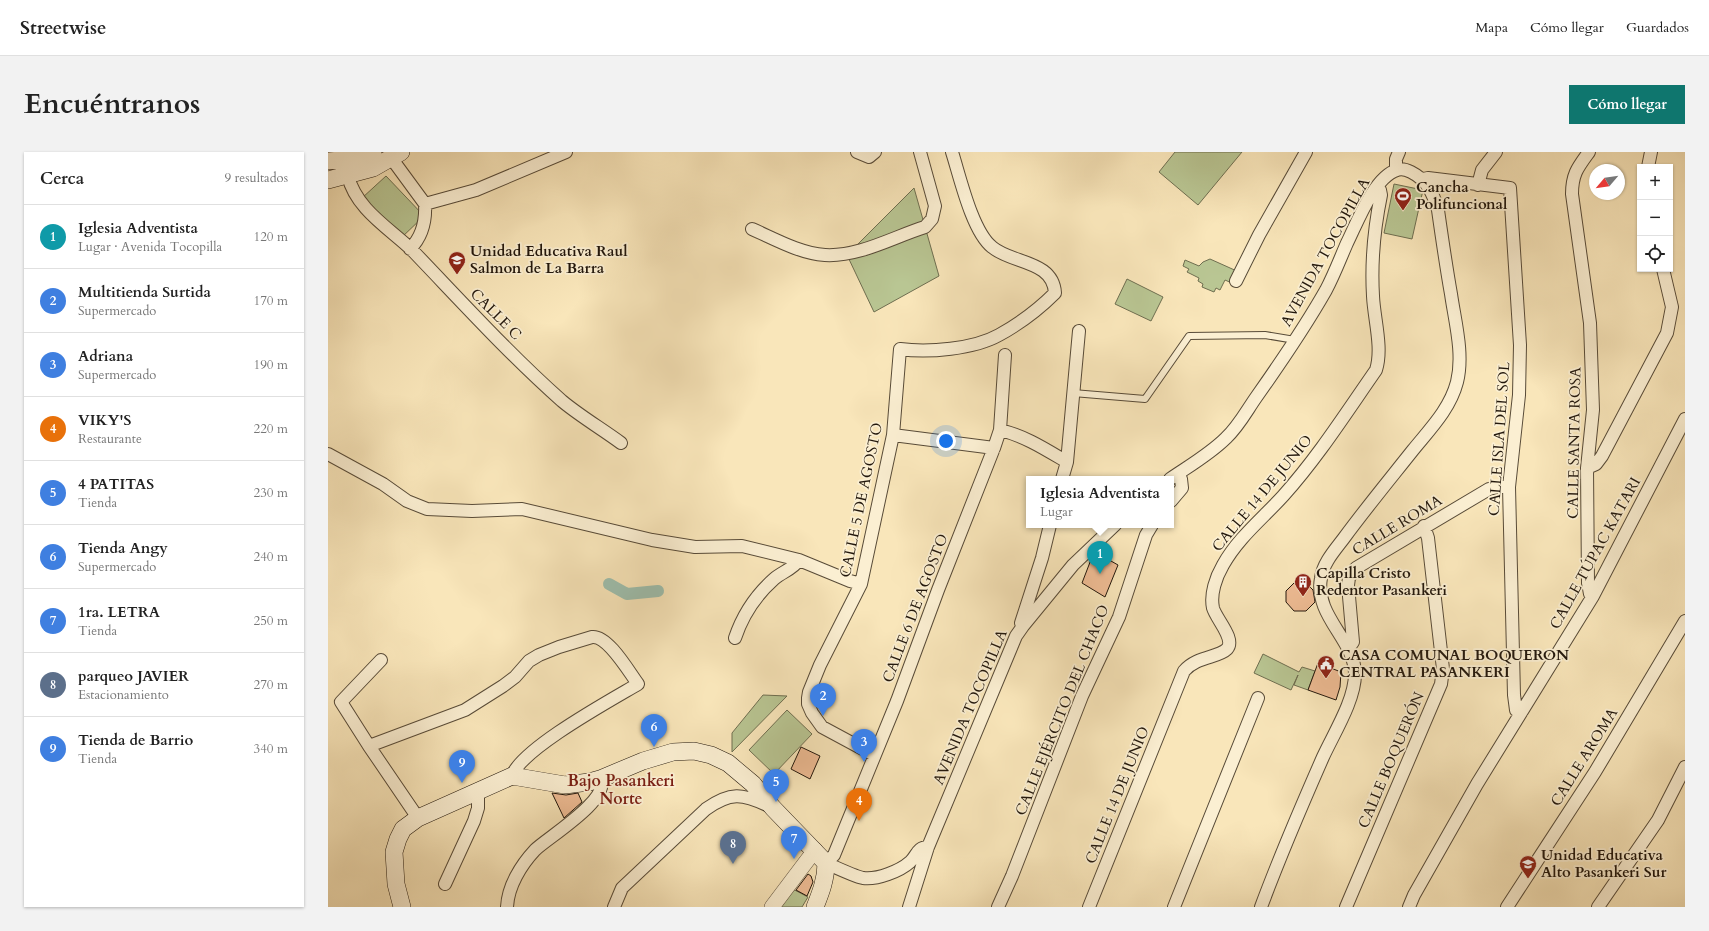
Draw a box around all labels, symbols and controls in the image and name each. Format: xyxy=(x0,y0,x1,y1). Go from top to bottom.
text: Streetwise xyxy=(20,15,107,41)
text: Mapa xyxy=(1475,18,1508,37)
text: Cómo llegar xyxy=(1530,18,1604,37)
text: Guardados xyxy=(1626,18,1689,37)
text: Encuéntranos xyxy=(24,85,200,123)
button: Cómo llegar xyxy=(1569,85,1685,124)
north arrow xyxy=(1589,164,1625,200)
map controls xyxy=(1637,164,1673,272)
button: + xyxy=(1637,164,1673,200)
text: Cerca xyxy=(40,167,84,190)
text: 9 resultados xyxy=(224,169,288,187)
street label: AVENIDA TOCOPILLA xyxy=(1276,174,1374,330)
place label: Cancha Polifuncional xyxy=(1416,177,1508,214)
sports icon: Cancha Polifuncional xyxy=(1393,186,1413,211)
button: − xyxy=(1637,200,1673,236)
text: Iglesia Adventista xyxy=(78,218,198,238)
text: 1 xyxy=(50,228,56,246)
text: 120 m xyxy=(254,228,288,246)
button: locate xyxy=(1637,236,1673,272)
text: Lugar · Avenida Tocopilla xyxy=(78,238,222,256)
place label: Unidad Educativa Raul Salmon de La Barra xyxy=(470,241,628,278)
school or university icon: Unidad Educativa Raul Salmon de La Barra xyxy=(447,250,467,275)
text: Multitienda Surtida xyxy=(78,282,211,302)
street label: CALLE C xyxy=(466,284,526,344)
text: 2 xyxy=(50,292,56,310)
text: 170 m xyxy=(254,292,288,310)
text: Supermercado xyxy=(78,302,156,320)
text: Adriana xyxy=(78,346,133,366)
text: 3 xyxy=(50,356,56,374)
text: 190 m xyxy=(254,356,288,374)
street label: CALLE ISLA DEL SOL xyxy=(1484,361,1514,517)
text: Supermercado xyxy=(78,366,156,384)
street label: CALLE SANTA ROSA xyxy=(1563,367,1585,519)
text: VIKY'S xyxy=(78,410,131,430)
text: 4 xyxy=(50,420,56,438)
text: 220 m xyxy=(254,420,288,438)
street label: CALLE 5 DE AGOSTO xyxy=(835,421,887,579)
text: Restaurante xyxy=(78,430,142,448)
street label: CALLE 14 DE JUNIO xyxy=(1207,430,1317,556)
your location xyxy=(936,431,956,451)
street label: CALLE TÚPAC KATARI xyxy=(1545,473,1645,633)
text: 4 PATITAS xyxy=(78,474,154,494)
popup xyxy=(1026,476,1174,528)
text: Iglesia Adventista xyxy=(1040,483,1160,503)
text: 5 xyxy=(50,484,56,502)
text: 230 m xyxy=(254,484,288,502)
street label: CALLE ROMA xyxy=(1348,490,1446,560)
text: Tienda xyxy=(78,494,117,512)
text: Lugar xyxy=(1040,503,1073,521)
street label: CALLE 6 DE AGOSTO xyxy=(877,531,953,685)
text: Tienda Angy xyxy=(78,538,168,558)
pin: 1 xyxy=(1087,541,1113,574)
text: 6 xyxy=(50,548,56,566)
text: 240 m xyxy=(254,548,288,566)
text: Supermercado xyxy=(78,558,156,576)
place label: Capilla Cristo Redentor Pasankeri xyxy=(1316,563,1447,600)
building icon: Capilla Cristo Redentor Pasankeri xyxy=(1293,572,1313,597)
text: 1ra. LETRA xyxy=(78,602,160,622)
street label: CALLE EJÉRCITO DEL CHACO xyxy=(1010,602,1114,818)
text: 7 xyxy=(50,612,56,630)
text: 250 m xyxy=(254,612,288,630)
text: Tienda xyxy=(78,622,117,640)
street label: AVENIDA TOCOPILLA xyxy=(928,626,1012,788)
place label: CASA COMUNAL BOQUERON CENTRAL PASANKERI xyxy=(1339,645,1569,682)
public building icon: CASA COMUNAL BOQUERON CENTRAL PASANKERI xyxy=(1316,654,1336,679)
text: parqueo JAVIER xyxy=(78,666,189,686)
text: 8 xyxy=(50,676,56,694)
text: 270 m xyxy=(254,676,288,694)
pin: 2 xyxy=(810,683,836,716)
text: Estacionamiento xyxy=(78,686,169,704)
street label: CALLE BOQUERÓN xyxy=(1353,689,1429,831)
street label: CALLE AROMA xyxy=(1546,704,1622,810)
pin: 6 xyxy=(641,714,667,747)
street label: CALLE 14 DE JUNIO xyxy=(1080,723,1154,867)
pin: 3 xyxy=(851,729,877,762)
text: Tienda de Barrio xyxy=(78,730,193,750)
text: 9 xyxy=(50,740,56,758)
text: 340 m xyxy=(254,740,288,758)
text: Tienda xyxy=(78,750,117,768)
pin: 9 xyxy=(449,750,475,783)
pin: 5 xyxy=(763,769,789,802)
district label: Bajo Pasankeri Norte xyxy=(567,770,675,810)
pin: 4 xyxy=(846,788,872,821)
pin: 7 xyxy=(781,826,807,859)
pin: 8 xyxy=(720,831,746,864)
place label: Unidad Educativa Alto Pasankeri Sur xyxy=(1541,845,1668,882)
school or university icon: Unidad Educativa Alto Pasankeri Sur xyxy=(1518,854,1538,879)

